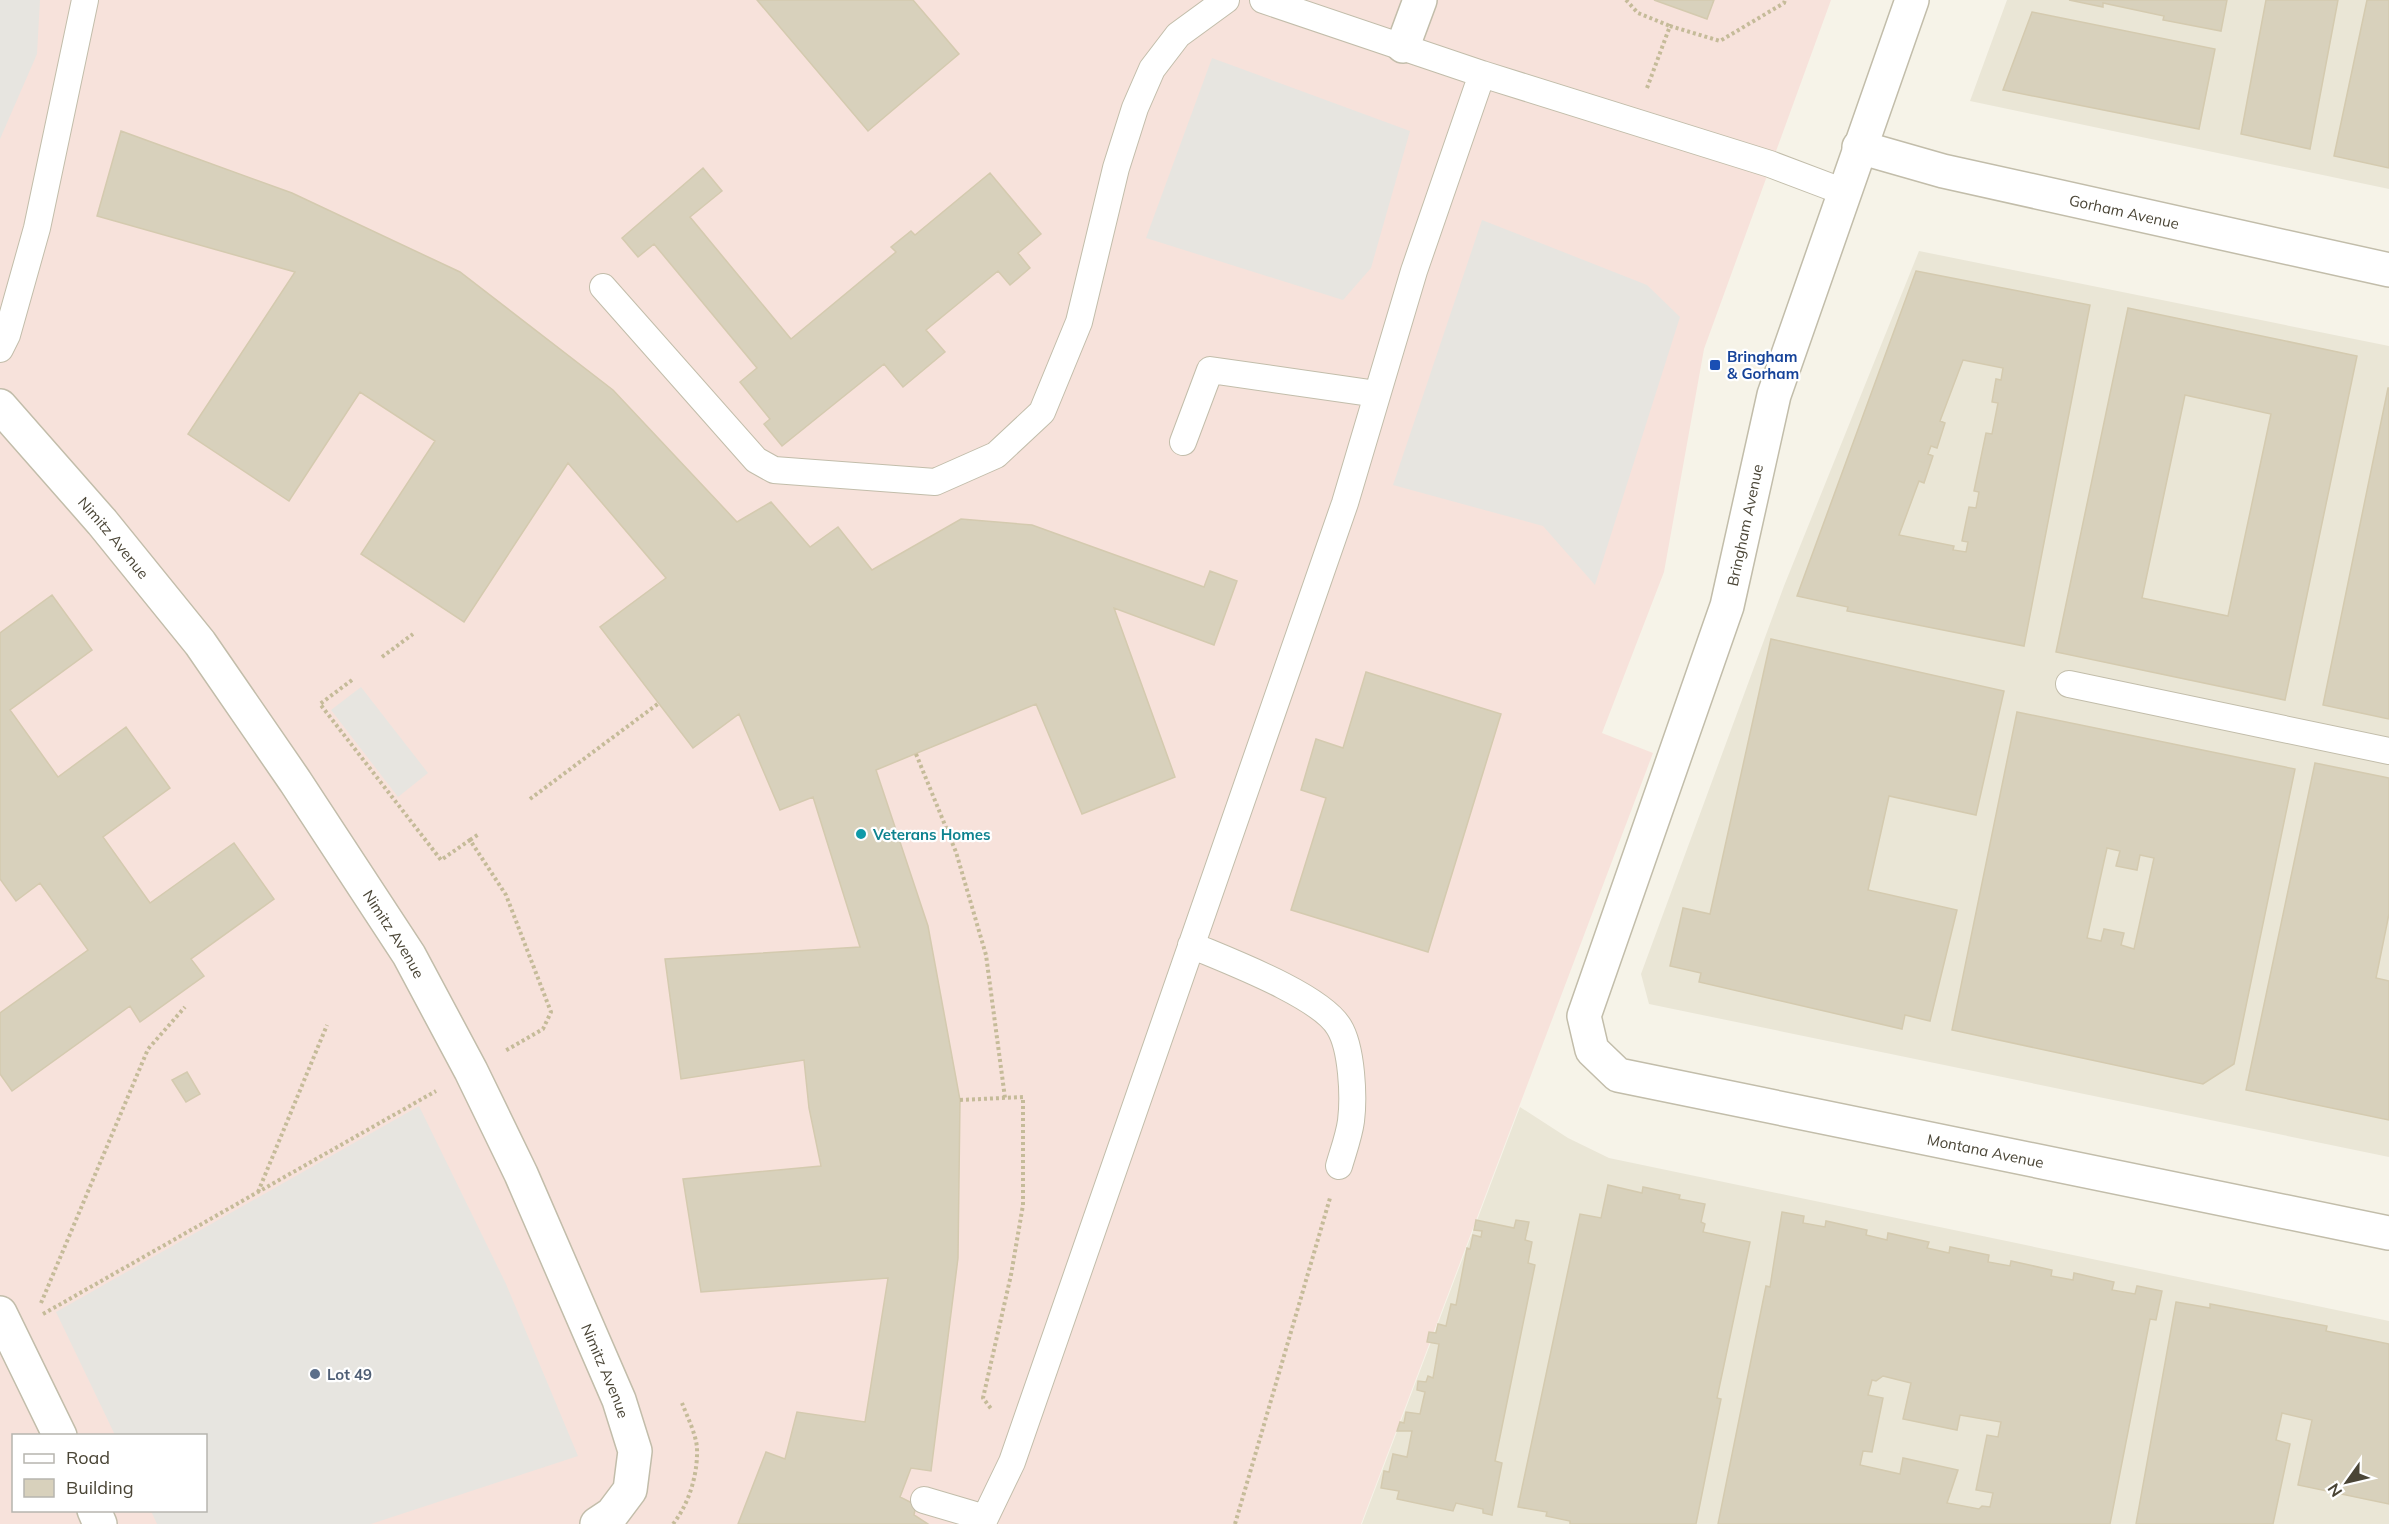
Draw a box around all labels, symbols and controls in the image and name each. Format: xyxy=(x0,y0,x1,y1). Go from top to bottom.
street label: Gorham Avenue xyxy=(2067,190,2181,233)
place label: Bringham & Gorham xyxy=(1727,347,1799,383)
marker: Bringham & Gorham xyxy=(1708,358,1722,372)
street label: Bringham Avenue xyxy=(1723,462,1767,588)
street label: Nimitz Avenue xyxy=(74,493,153,582)
place label: Veterans Homes xyxy=(872,825,990,844)
marker: Veterans Homes xyxy=(854,827,868,841)
street label: Nimitz Avenue xyxy=(359,886,429,981)
street label: Montana Avenue xyxy=(1926,1129,2046,1172)
street label: Nimitz Avenue xyxy=(577,1321,634,1420)
place label: Lot 49 xyxy=(327,1365,372,1384)
marker: Lot 49 xyxy=(308,1367,322,1381)
legend xyxy=(12,1434,207,1512)
text: Road xyxy=(66,1446,110,1469)
north arrow xyxy=(2317,1452,2377,1512)
text: Building xyxy=(66,1476,134,1499)
text: N xyxy=(2323,1480,2346,1501)

